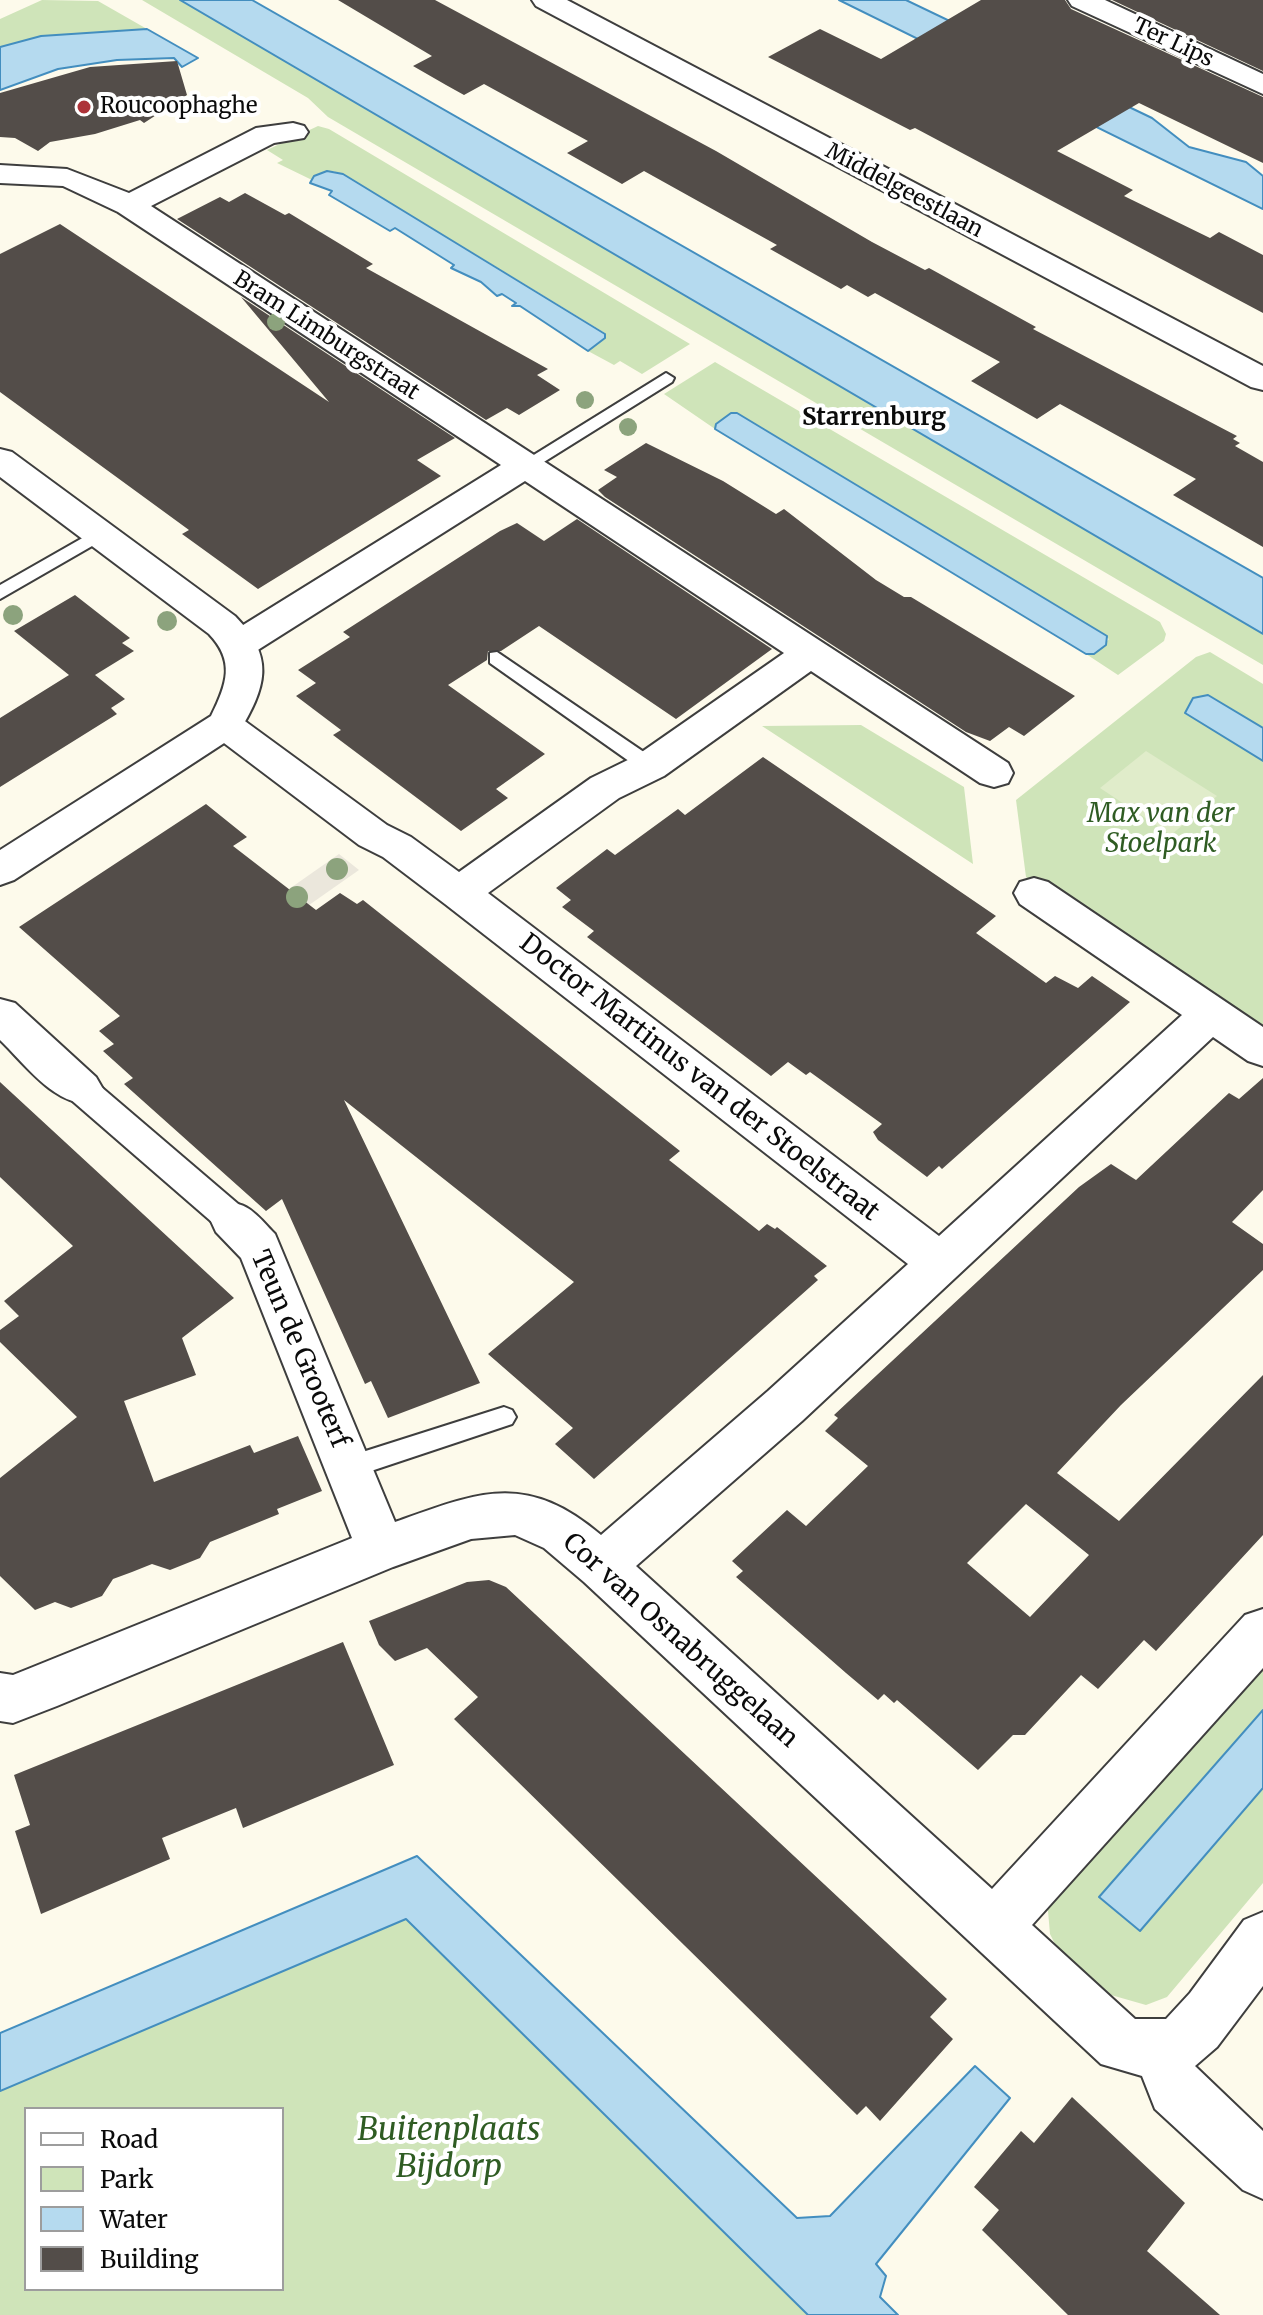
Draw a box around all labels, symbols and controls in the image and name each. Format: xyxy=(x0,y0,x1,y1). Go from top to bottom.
street label: Ter Lips xyxy=(1129,13,1217,73)
place label: Roucoophaghe xyxy=(100,94,257,120)
marker: Roucoophaghe xyxy=(75,98,93,116)
street label: Middelgeestlaan xyxy=(821,138,987,244)
street label: Bram Limburgstraat xyxy=(228,266,424,406)
district label: Starrenburg xyxy=(802,404,946,432)
park label: Max van der Stoelpark xyxy=(1088,799,1234,860)
street label: Doctor Martinus van der Stoelstraat xyxy=(513,928,885,1228)
street label: Teun de Grooterf xyxy=(243,1246,355,1452)
street label: Cor van Osnabruggelaan xyxy=(556,1527,804,1755)
legend xyxy=(24,2107,284,2291)
park label: Buitenplaats Bijdorp xyxy=(358,2112,540,2187)
text: Road xyxy=(100,2124,158,2155)
text: Park xyxy=(100,2164,153,2195)
text: Water xyxy=(100,2204,168,2235)
text: Building xyxy=(100,2244,199,2275)

